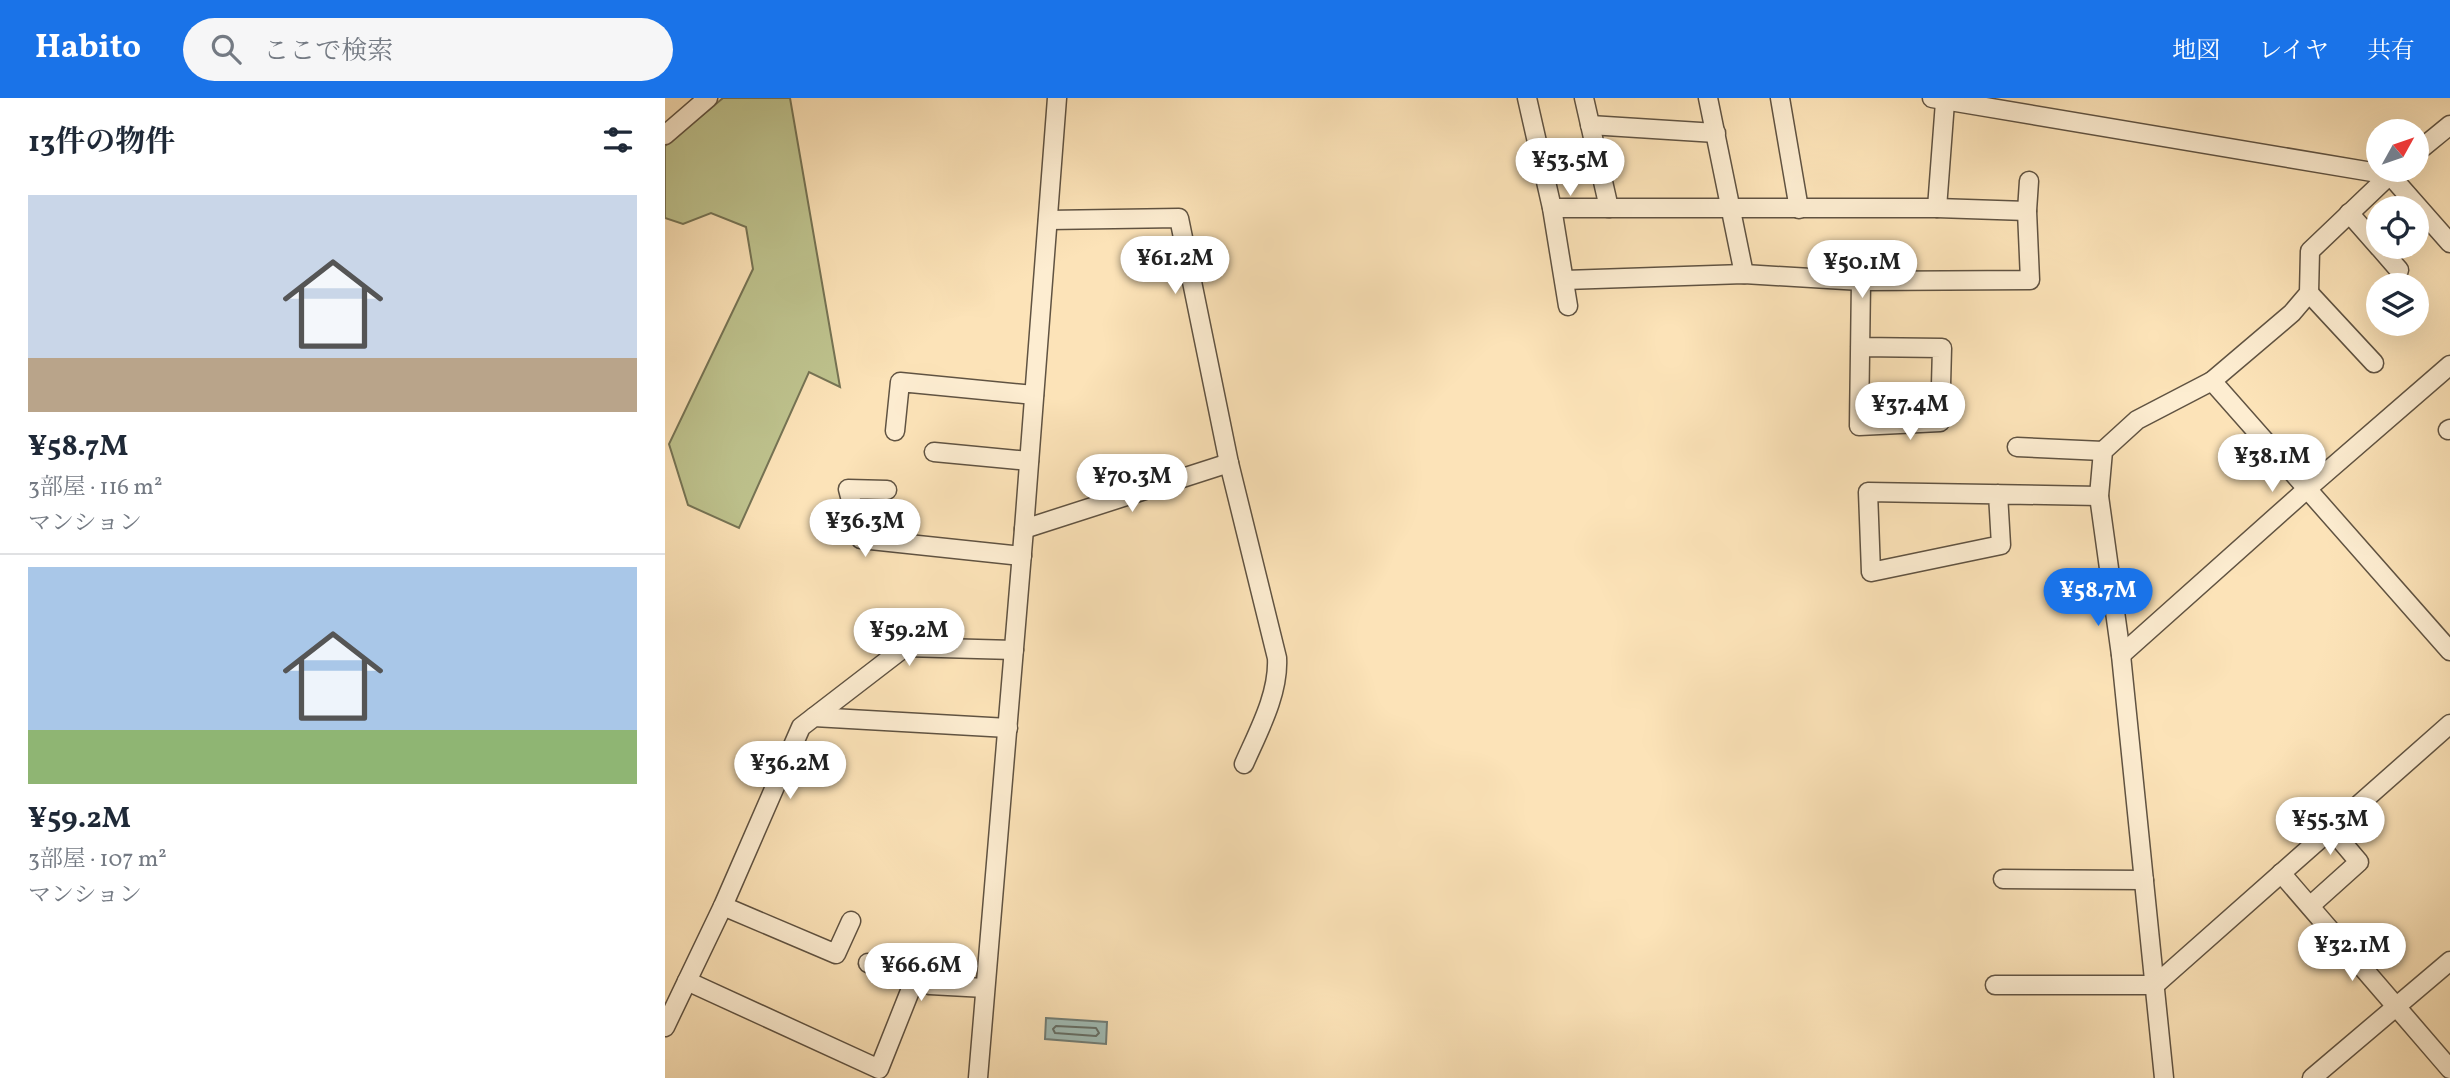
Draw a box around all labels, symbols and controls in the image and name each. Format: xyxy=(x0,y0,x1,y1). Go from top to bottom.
search box xyxy=(183,18,673,81)
text: Habito xyxy=(35,26,141,72)
icon: search xyxy=(207,30,245,68)
text: ここで検索 xyxy=(263,34,393,70)
text: 地図 xyxy=(2172,35,2220,69)
text: レイヤ xyxy=(2258,35,2329,69)
text: 共有 xyxy=(2367,35,2415,69)
north arrow xyxy=(2366,119,2429,182)
map controls xyxy=(2366,119,2429,336)
icon: filters xyxy=(599,121,637,159)
text: 13件の物件 xyxy=(28,122,175,164)
pin: ¥53.5M xyxy=(1513,139,1627,198)
text: ¥53.5M xyxy=(1532,145,1608,177)
button: locate xyxy=(2366,196,2429,259)
pin: ¥61.2M xyxy=(1118,236,1232,296)
pin: ¥50.1M xyxy=(1805,240,1919,300)
icon: home xyxy=(270,241,396,367)
text: ¥61.2M xyxy=(1136,243,1214,275)
text: ¥50.1M xyxy=(1823,247,1901,279)
button: layers xyxy=(2366,273,2429,336)
pin: ¥37.4M xyxy=(1853,382,1967,442)
text: ¥37.4M xyxy=(1871,389,1949,421)
text: ¥58.7M xyxy=(28,426,128,468)
pin: ¥38.1M xyxy=(2215,434,2329,494)
text: ¥38.1M xyxy=(2234,441,2310,473)
pin: ¥70.3M xyxy=(1075,454,1189,514)
text: ¥70.3M xyxy=(1093,461,1171,493)
text: 3部屋 · 116 m² xyxy=(28,472,162,504)
pin: ¥36.3M xyxy=(808,500,922,559)
text: ¥36.3M xyxy=(826,506,904,538)
text: マンション xyxy=(28,508,142,540)
pin: ¥58.7M xyxy=(2041,568,2155,628)
text: ¥58.7M xyxy=(2060,575,2136,607)
pin: ¥59.2M xyxy=(852,608,966,668)
icon: home xyxy=(270,613,396,739)
text: ¥59.2M xyxy=(870,615,948,647)
pin: ¥36.2M xyxy=(733,742,847,801)
text: ¥36.2M xyxy=(750,748,830,780)
text: ¥59.2M xyxy=(28,798,131,840)
pin: ¥55.3M xyxy=(2273,798,2387,857)
text: ¥55.3M xyxy=(2292,804,2368,836)
text: 3部屋 · 107 m² xyxy=(28,844,167,876)
text: マンション xyxy=(28,880,142,912)
pin: ¥32.1M xyxy=(2295,924,2409,983)
text: ¥32.1M xyxy=(2314,930,2390,962)
pin: ¥66.6M xyxy=(864,944,978,1003)
text: ¥66.6M xyxy=(880,950,962,982)

